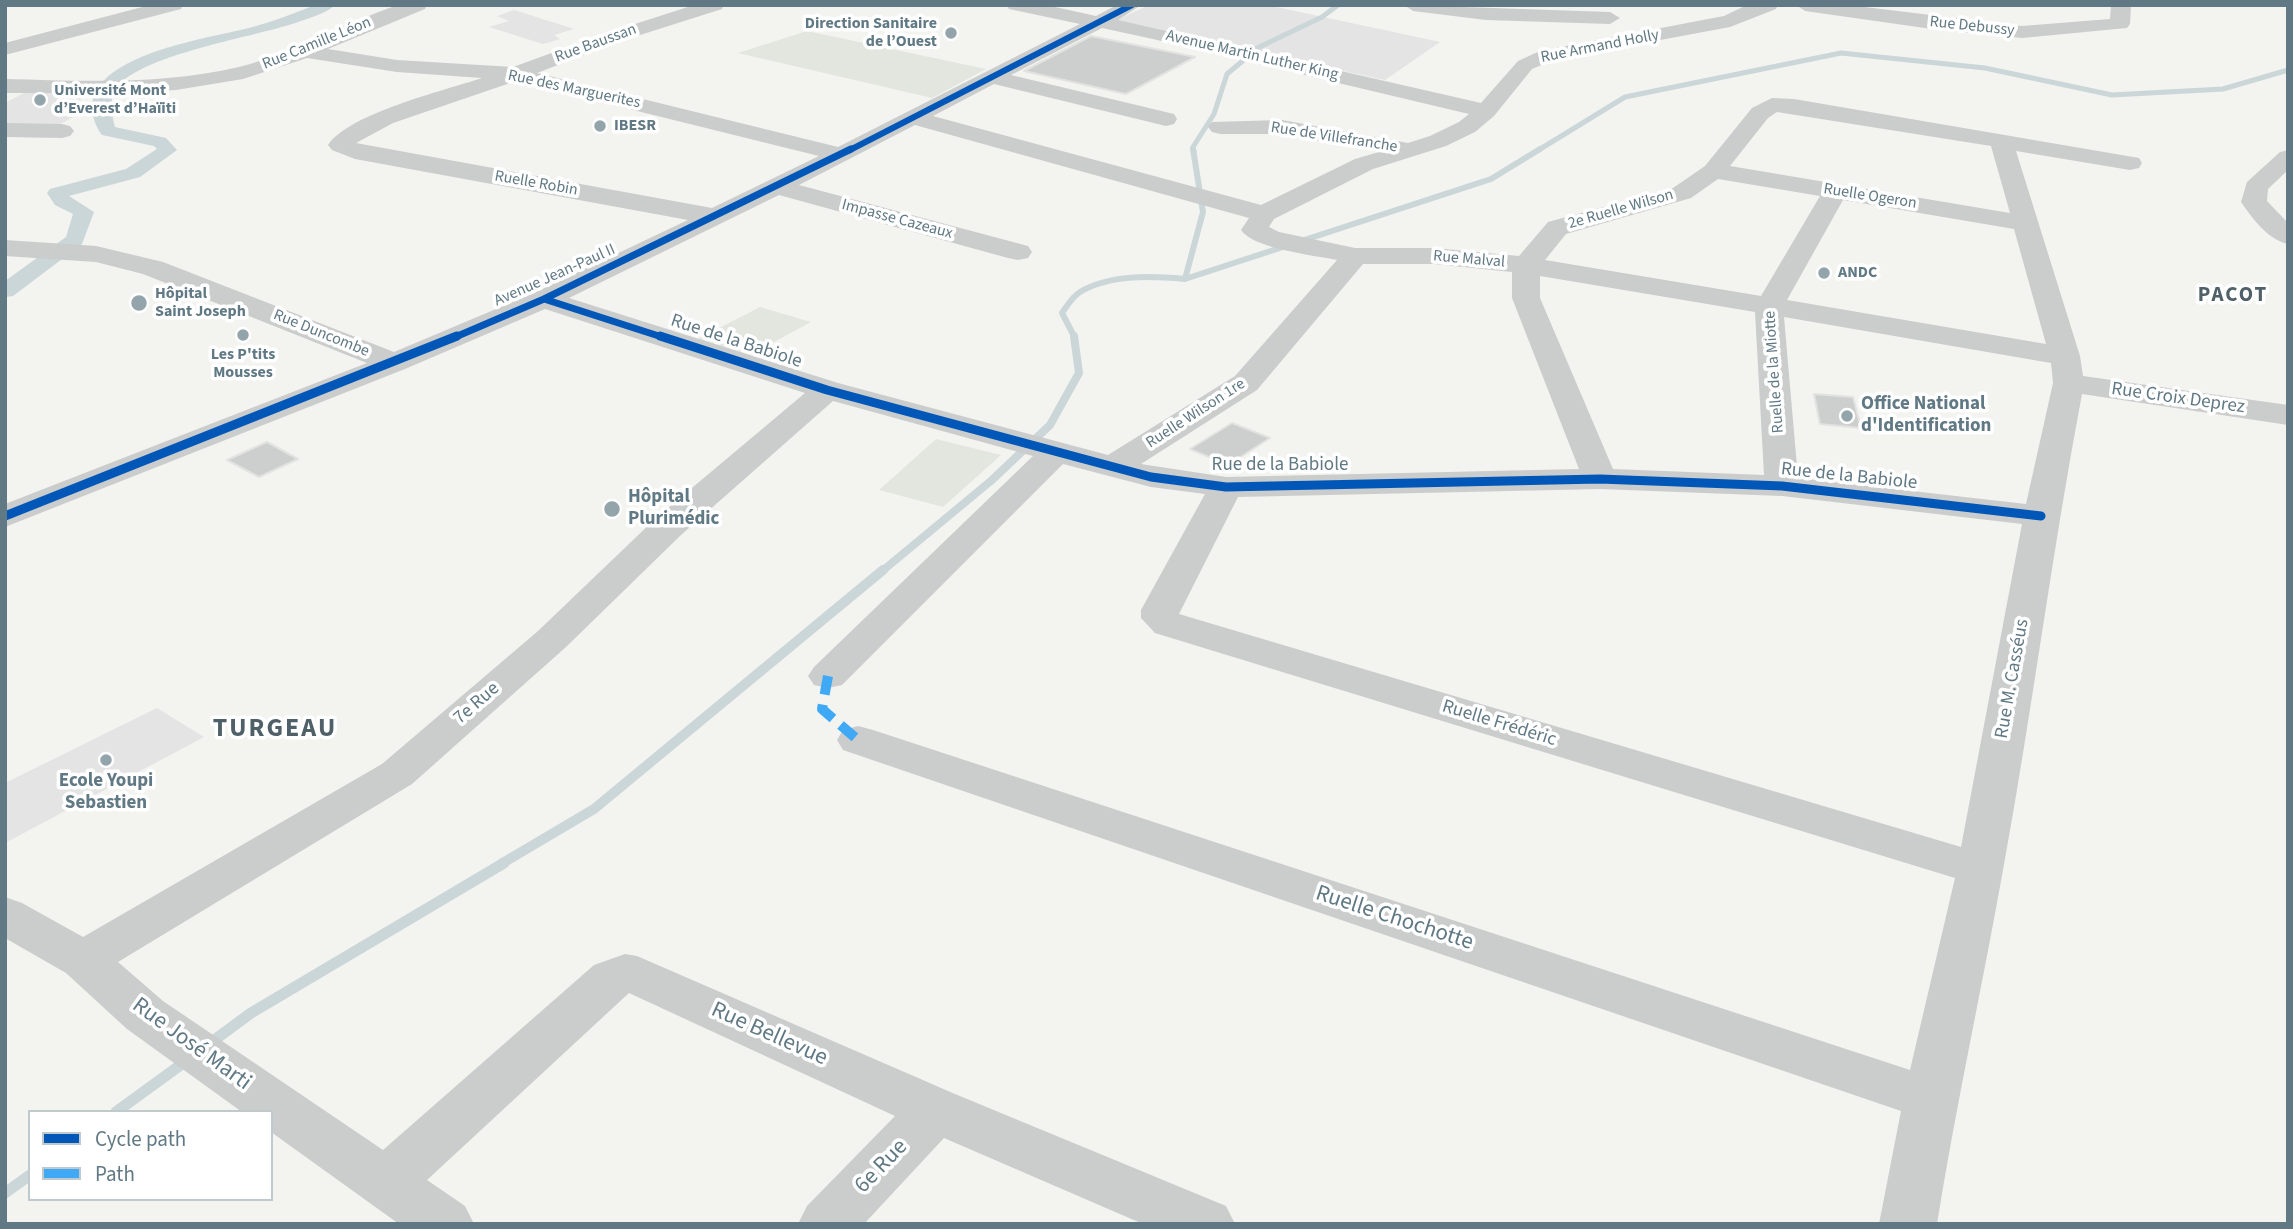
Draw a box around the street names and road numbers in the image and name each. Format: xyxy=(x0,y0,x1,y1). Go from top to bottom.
street label: Rue Camille Léon xyxy=(260,13,374,75)
street label: Rue Debussy xyxy=(1929,13,2015,41)
street label: Rue Baussan xyxy=(553,20,639,68)
street label: Rue Armand Holly xyxy=(1539,26,1661,68)
street label: Avenue Martin Luther King xyxy=(1164,27,1340,85)
street label: Rue des Marguerites xyxy=(506,67,642,113)
street label: Rue de Villefranche xyxy=(1269,119,1399,157)
street label: Ruelle Robin xyxy=(493,167,579,201)
street label: Ruelle Ogeron xyxy=(1822,180,1918,214)
street label: 2e Ruelle Wilson xyxy=(1566,186,1676,234)
street label: Impasse Cazeaux xyxy=(839,196,955,244)
street label: Avenue Jean-Paul II xyxy=(491,241,619,311)
street label: Rue Malval xyxy=(1432,247,1506,273)
street label: Rue Duncombe xyxy=(270,306,372,362)
street label: Rue de la Babiole xyxy=(667,310,805,374)
street label: Ruelle de la Miotte xyxy=(1761,310,1789,434)
street label: Ruelle Wilson 1re xyxy=(1143,375,1249,453)
street label: Rue Croix Deprez xyxy=(2110,378,2246,420)
street label: Rue de la Babiole xyxy=(1212,455,1348,477)
street label: Rue de la Babiole xyxy=(1780,459,1918,495)
street label: Rue M. Casséus xyxy=(1991,618,2035,740)
street label: 7e Rue xyxy=(449,678,505,730)
street label: Ruelle Frédéric xyxy=(1439,696,1559,752)
street label: Ruelle Chochotte xyxy=(1312,881,1476,957)
street label: Rue José Marti xyxy=(126,993,256,1097)
street label: Rue Bellevue xyxy=(707,997,831,1073)
street label: 6e Rue xyxy=(850,1134,914,1200)

